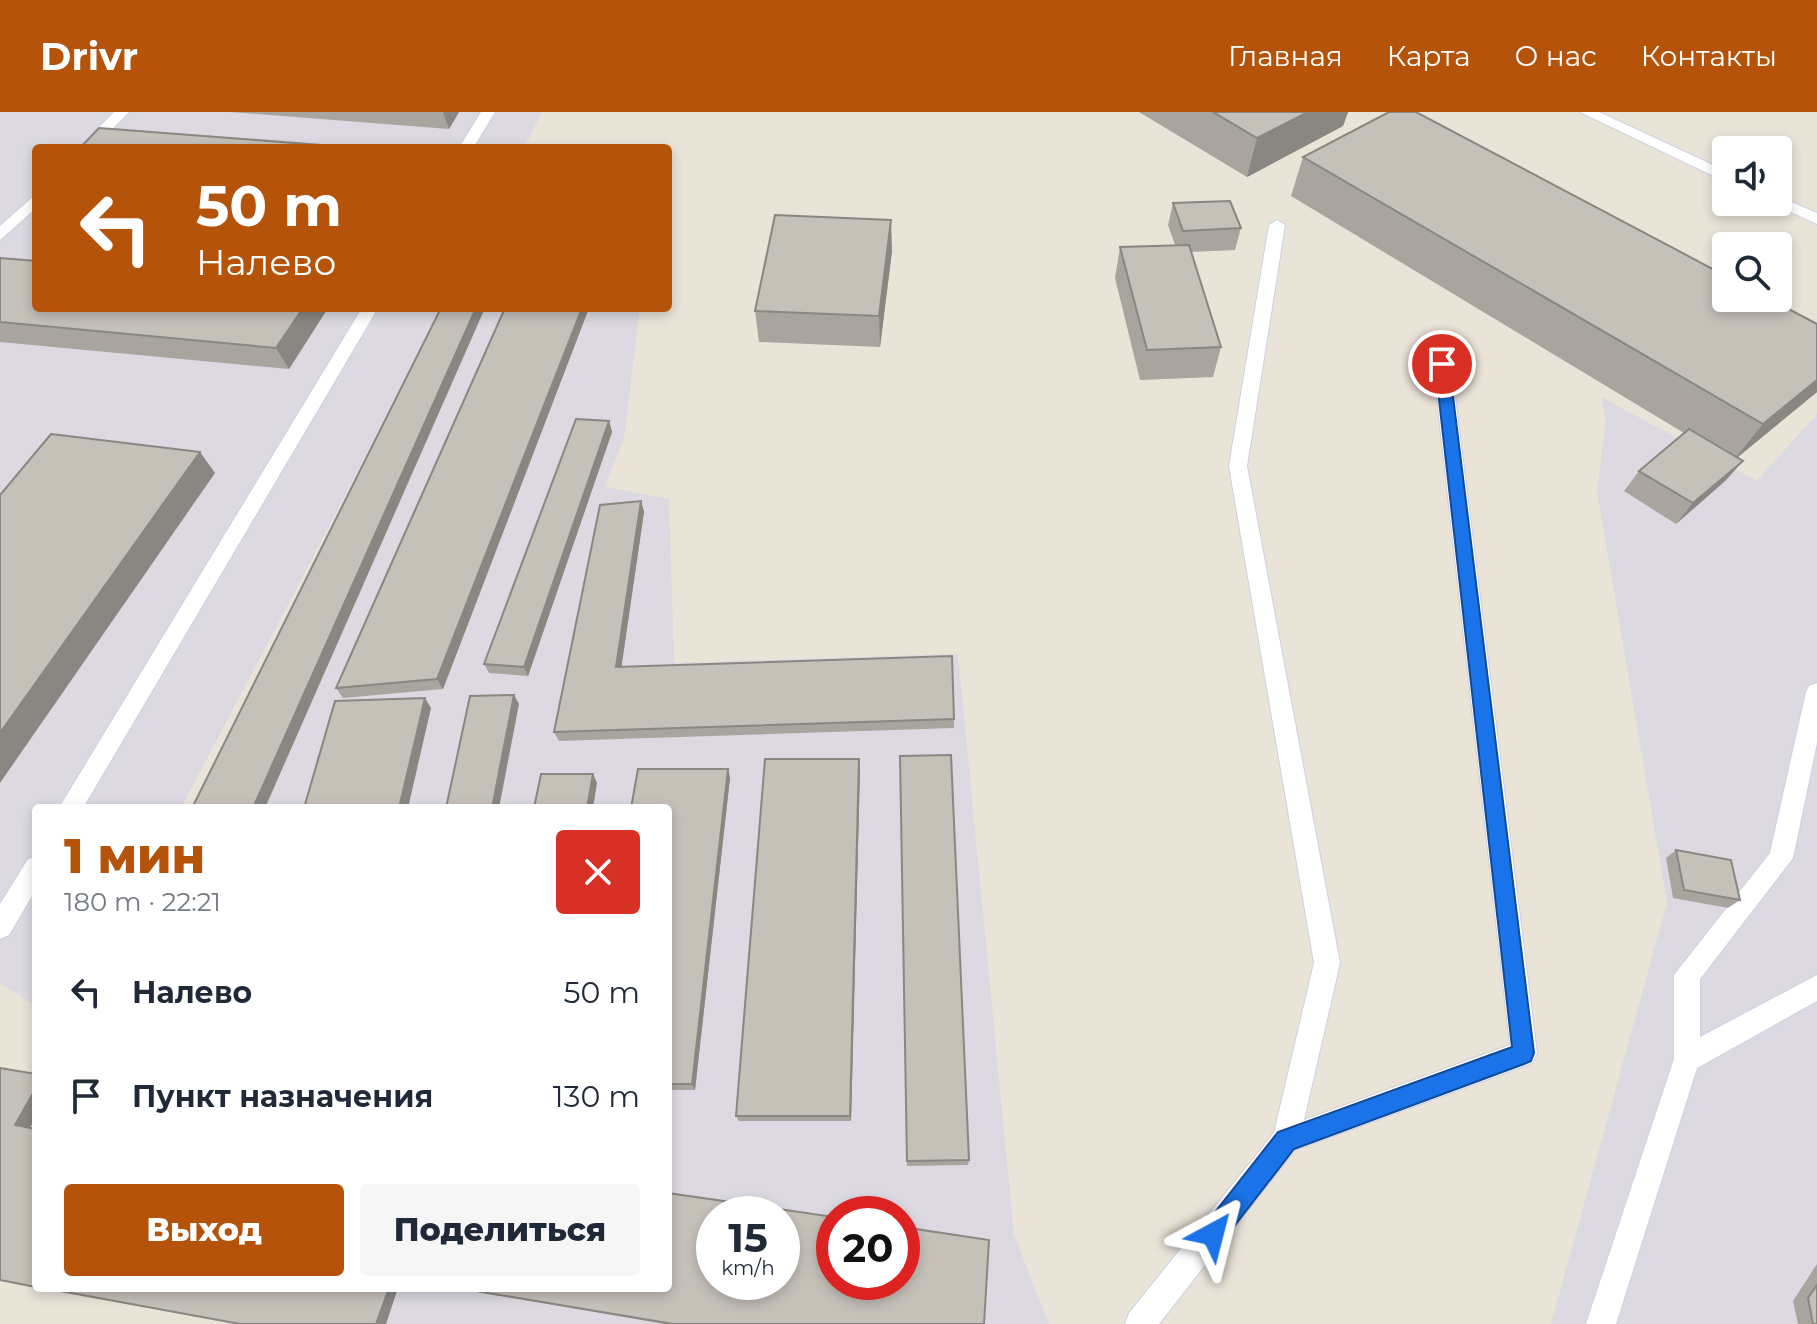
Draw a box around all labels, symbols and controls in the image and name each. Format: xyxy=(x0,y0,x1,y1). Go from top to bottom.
text: Drivr xyxy=(40,33,138,80)
text: Главная xyxy=(1228,39,1343,73)
text: Карта xyxy=(1387,39,1471,73)
text: О нас xyxy=(1515,39,1597,73)
text: Контакты xyxy=(1641,39,1777,73)
map controls xyxy=(1712,136,1792,312)
button: sound xyxy=(1712,136,1792,216)
text: 50 m xyxy=(196,172,342,240)
icon: left xyxy=(64,176,168,280)
button: search xyxy=(1712,232,1792,312)
text: Налево xyxy=(196,240,336,284)
pin xyxy=(1408,330,1476,398)
icon: arrive xyxy=(1420,342,1464,386)
text: 1 мин xyxy=(64,827,205,885)
button: close xyxy=(556,830,640,914)
text: 180 m · 22:21 xyxy=(64,886,221,918)
icon: left xyxy=(64,970,108,1014)
text: Налево xyxy=(132,974,252,1011)
text: 50 m xyxy=(563,974,640,1011)
icon: arrive xyxy=(64,1074,108,1118)
text: Пункт назначения xyxy=(132,1078,433,1115)
text: 130 m xyxy=(553,1078,640,1115)
button: Выход xyxy=(64,1184,344,1276)
button: Поделиться xyxy=(360,1184,640,1276)
position arrow xyxy=(1171,1192,1255,1276)
speed limit sign: 20 xyxy=(816,1196,920,1300)
text: 15 xyxy=(728,1213,768,1262)
text: km/h xyxy=(721,1256,775,1280)

